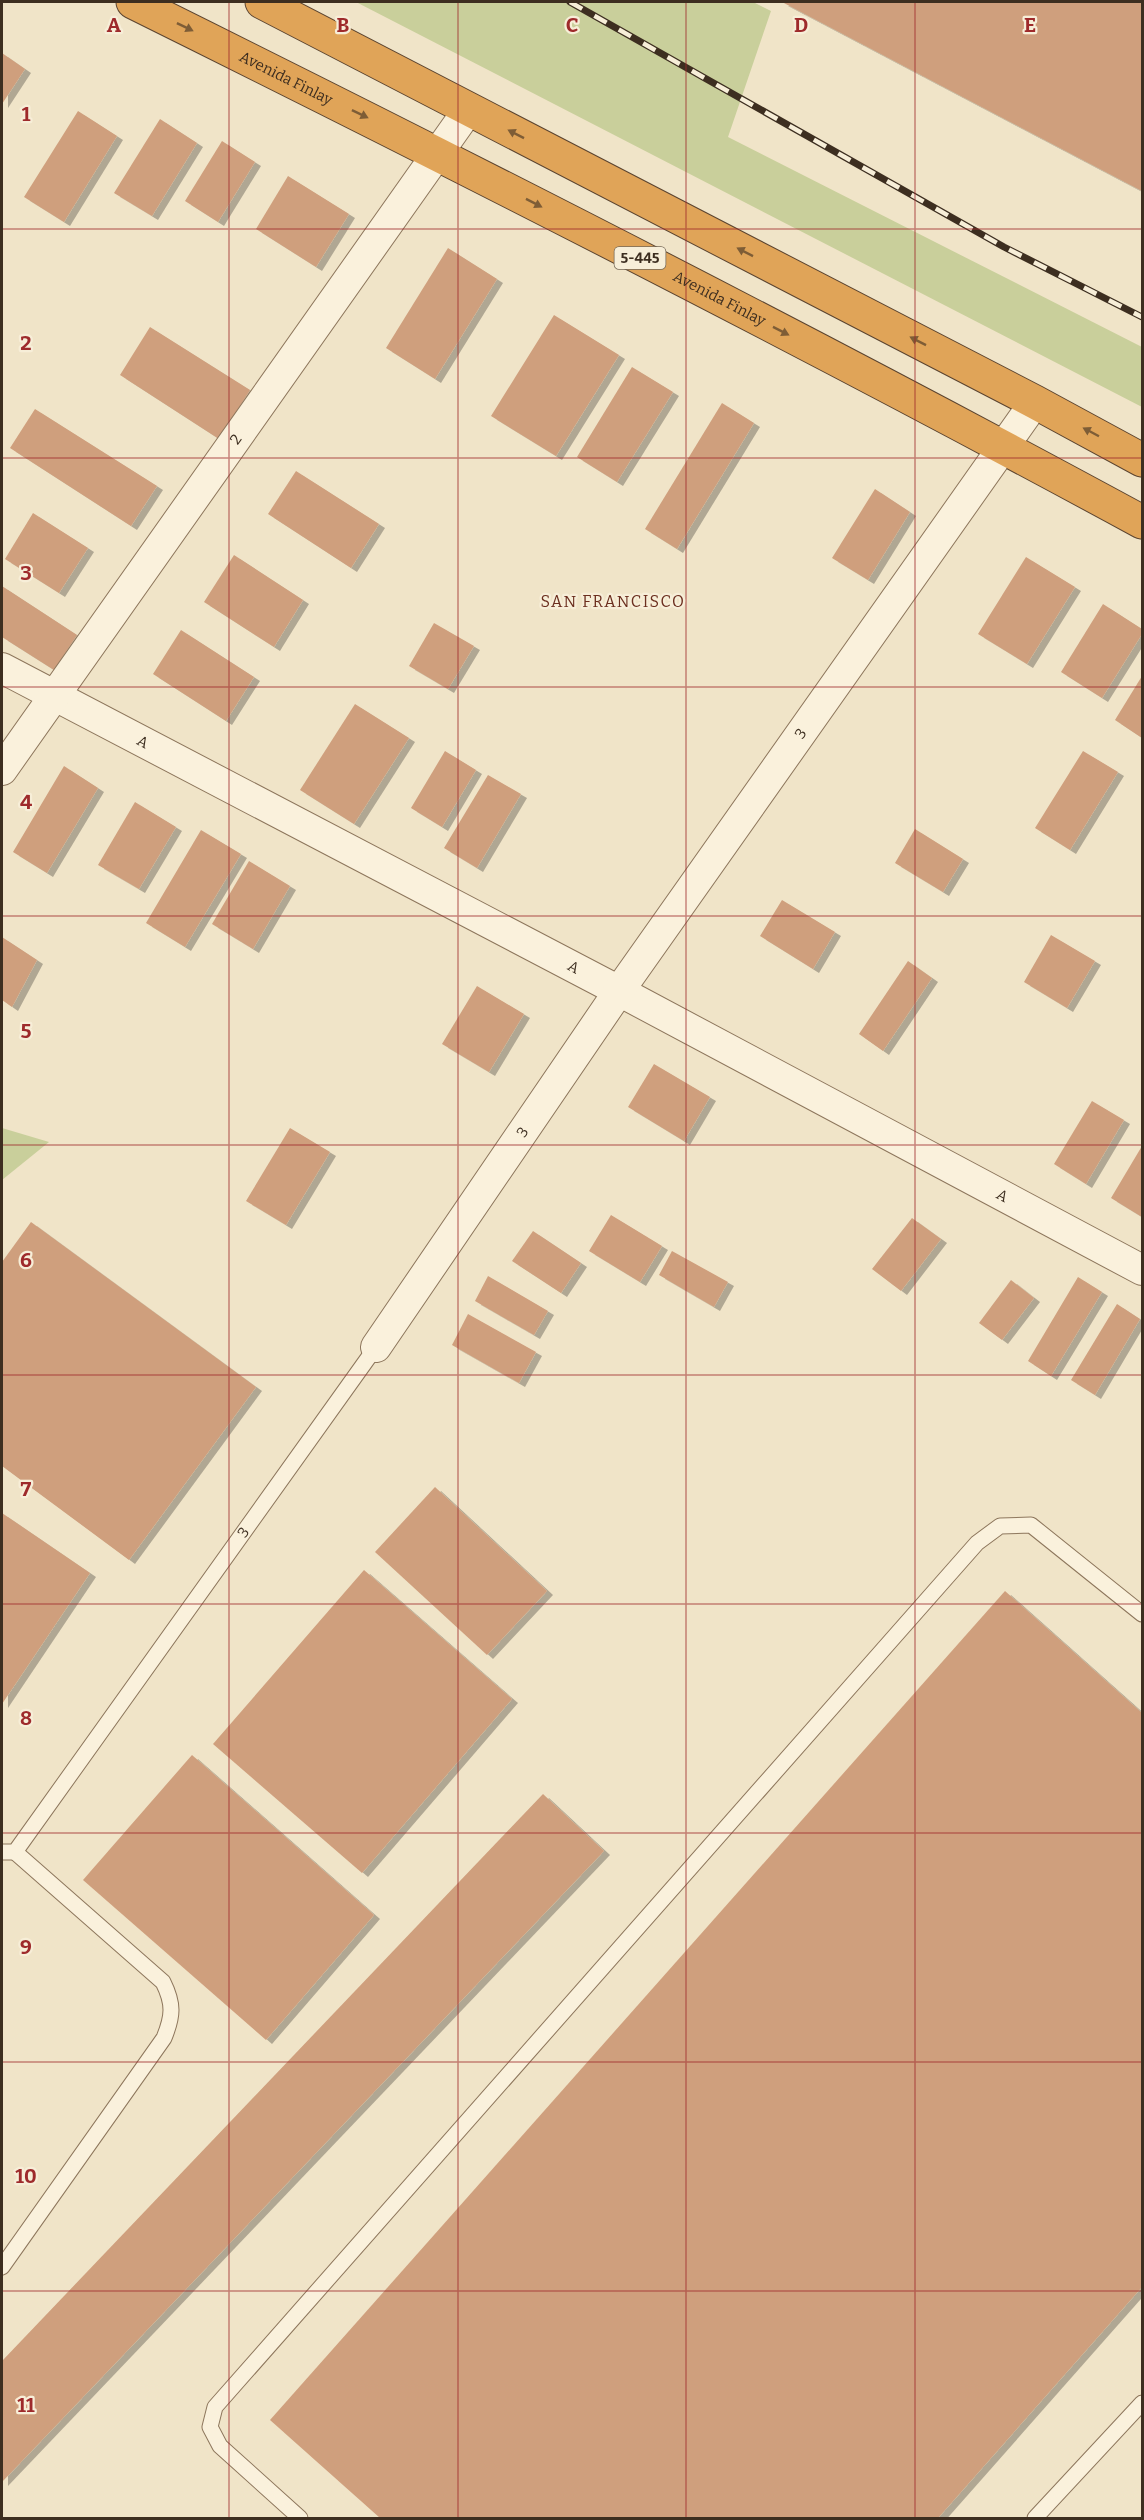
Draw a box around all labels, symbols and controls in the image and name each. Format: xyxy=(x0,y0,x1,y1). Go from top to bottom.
text: A xyxy=(107,13,122,37)
text: B xyxy=(337,13,350,37)
text: C xyxy=(566,13,578,37)
text: D xyxy=(794,13,808,37)
text: E xyxy=(1024,13,1036,37)
one-way arrow xyxy=(177,23,194,32)
street label: Avenida Finlay xyxy=(237,47,336,109)
text: 1 xyxy=(22,102,31,126)
one-way arrow xyxy=(351,109,368,119)
one-way arrow xyxy=(507,129,525,139)
one-way arrow xyxy=(525,198,542,207)
road number: 5-445 xyxy=(614,247,666,269)
one-way arrow xyxy=(736,247,753,257)
street label: Avenida Finlay xyxy=(670,267,769,330)
one-way arrow xyxy=(773,326,790,336)
text: 2 xyxy=(20,331,32,355)
one-way arrow xyxy=(910,337,927,346)
one-way arrow xyxy=(1082,427,1099,437)
street label: 2 xyxy=(226,431,245,448)
text: 3 xyxy=(20,561,32,585)
district label: SAN FRANCISCO xyxy=(541,592,685,611)
street label: 3 xyxy=(791,725,811,742)
street label: A xyxy=(134,731,152,752)
text: 4 xyxy=(20,790,32,814)
street label: A xyxy=(565,957,583,978)
text: 5 xyxy=(21,1019,32,1043)
street label: 3 xyxy=(513,1124,532,1141)
street label: A xyxy=(993,1185,1012,1206)
text: 6 xyxy=(20,1248,32,1272)
text: 7 xyxy=(21,1477,32,1501)
street label: 3 xyxy=(234,1524,253,1541)
text: 8 xyxy=(20,1706,32,1730)
text: 9 xyxy=(20,1935,32,1959)
text: 10 xyxy=(15,2164,37,2188)
text: 11 xyxy=(17,2393,35,2417)

